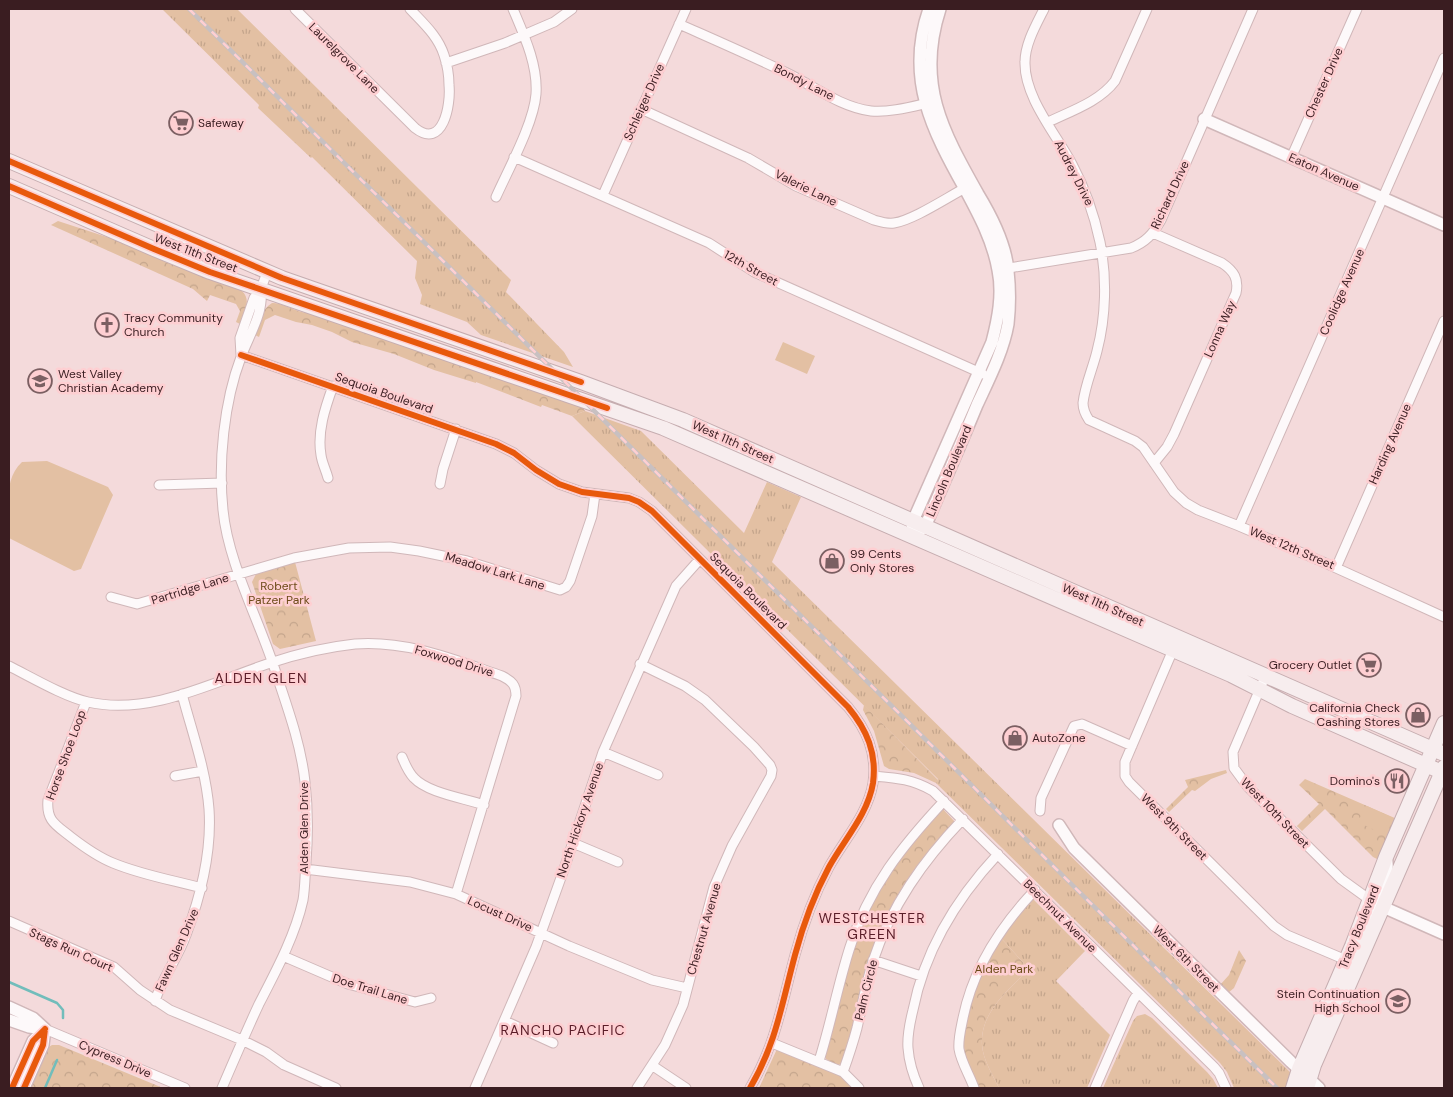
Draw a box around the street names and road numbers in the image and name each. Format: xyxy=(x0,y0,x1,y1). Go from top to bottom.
street label: Laurelgrove Lane xyxy=(305,19,383,97)
street label: Chester Drive xyxy=(1301,45,1347,121)
street label: Bondy Lane xyxy=(771,60,837,104)
street label: Schleiger Drive xyxy=(620,61,668,143)
street label: Audrey Drive xyxy=(1051,138,1097,209)
street label: Eaton Avenue xyxy=(1286,149,1362,195)
street label: Richard Drive xyxy=(1147,158,1193,232)
street label: Valerie Lane xyxy=(772,166,840,210)
street label: West 11th Street xyxy=(152,230,240,276)
street label: Coolidge Avenue xyxy=(1316,246,1368,338)
street label: 12th Street xyxy=(721,247,781,290)
street label: Lonna Way xyxy=(1200,298,1240,360)
street label: Sequoia Boulevard xyxy=(333,369,435,417)
street label: Harding Avenue xyxy=(1365,401,1415,487)
street label: West 11th Street xyxy=(690,417,777,467)
street label: Lincoln Boulevard xyxy=(923,423,975,519)
street label: West 12th Street xyxy=(1247,523,1337,573)
street label: Meadow Lark Lane xyxy=(443,548,547,594)
street label: Sequoia Boulevard xyxy=(706,549,790,633)
street label: Partridge Lane xyxy=(149,570,231,608)
street label: West 11th Street xyxy=(1060,580,1147,630)
street label: Foxwood Drive xyxy=(413,641,495,681)
street label: Horse Shoe Loop xyxy=(42,708,90,802)
street label: North Hickory Avenue xyxy=(553,760,607,880)
street label: West 10th Street xyxy=(1237,774,1313,852)
street label: Alden Glen Drive xyxy=(296,782,312,874)
street label: West 9th Street xyxy=(1137,790,1211,864)
street label: Beechnut Avenue xyxy=(1020,876,1100,956)
street label: Chestnut Avenue xyxy=(683,881,725,977)
street label: Tracy Boulevard xyxy=(1335,883,1383,971)
street label: Locust Drive xyxy=(465,893,535,935)
street label: Fawn Glen Drive xyxy=(152,906,202,994)
street label: West 6th Street xyxy=(1149,922,1223,996)
street label: Stags Run Court xyxy=(27,924,116,976)
street label: Palm Circle xyxy=(851,958,881,1022)
street label: Doe Trail Lane xyxy=(331,970,410,1008)
street label: Cypress Drive xyxy=(76,1036,154,1082)

